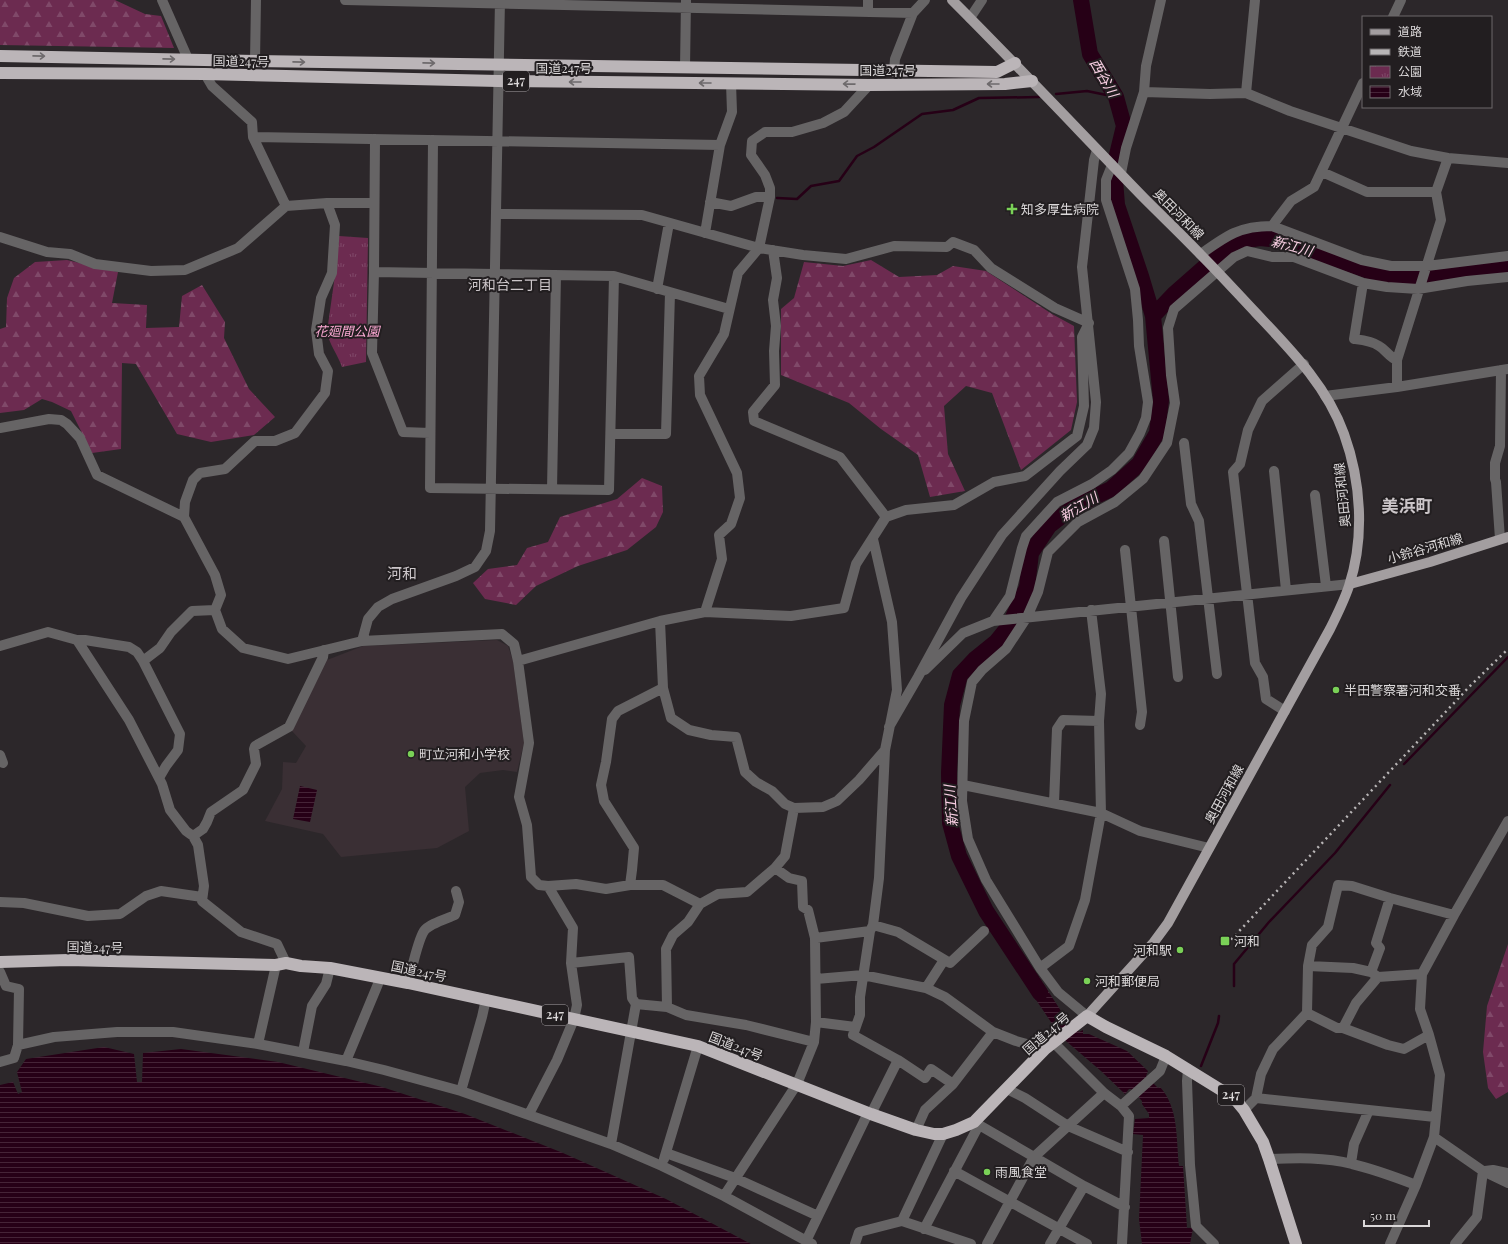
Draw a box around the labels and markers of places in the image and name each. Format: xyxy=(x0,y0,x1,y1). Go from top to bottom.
place label: 知多厚生病院 xyxy=(1021,200,1099,217)
marker: 知多厚生病院 xyxy=(1006,203,1018,215)
place label: 半田警察署河和交番 xyxy=(1344,681,1461,698)
marker: 半田警察署河和交番 xyxy=(1331,685,1341,695)
place label: 町立河和小学校 xyxy=(419,745,510,762)
marker: 町立河和小学校 xyxy=(406,749,416,759)
place label: 河和 xyxy=(1234,932,1260,949)
marker: 河和 xyxy=(1219,935,1231,947)
place label: 河和駅 xyxy=(1133,941,1172,958)
marker: 河和駅 xyxy=(1175,945,1185,955)
place label: 河和郵便局 xyxy=(1095,972,1160,989)
marker: 河和郵便局 xyxy=(1082,976,1092,986)
place label: 雨風食堂 xyxy=(995,1163,1047,1180)
marker: 雨風食堂 xyxy=(982,1167,992,1177)

